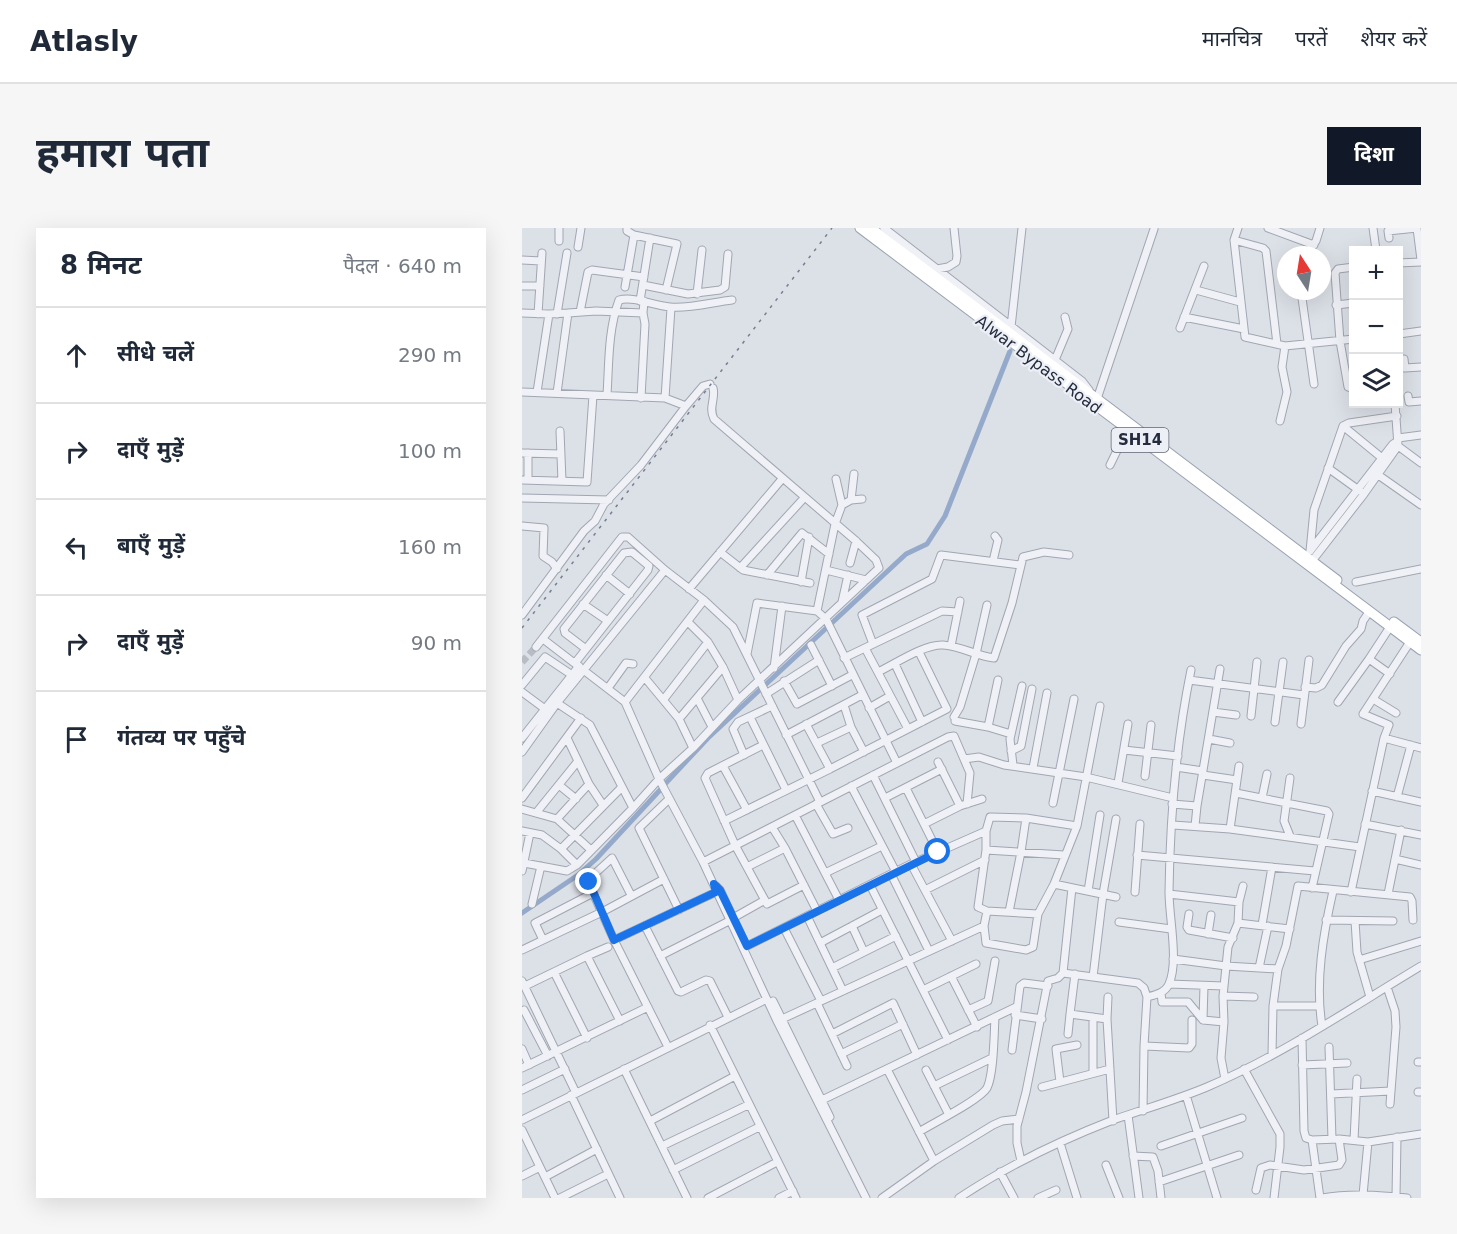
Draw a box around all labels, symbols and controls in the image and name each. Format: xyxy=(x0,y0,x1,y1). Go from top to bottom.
text: Atlasly xyxy=(30,25,138,58)
text: मानचित्र xyxy=(1202,27,1262,51)
text: परतें xyxy=(1295,27,1328,51)
text: शेयर करें xyxy=(1361,27,1427,51)
button: दिशा xyxy=(1327,127,1421,185)
text: हमारा पता xyxy=(36,128,209,177)
north arrow xyxy=(1277,246,1331,300)
map controls xyxy=(1349,246,1403,408)
button: + xyxy=(1349,246,1403,300)
text: 8 मिनट xyxy=(60,250,142,280)
text: पैदल · 640 m xyxy=(343,254,462,278)
button: − xyxy=(1349,300,1403,354)
street label: Alwar Bypass Road xyxy=(972,311,1105,418)
icon: ahead xyxy=(60,339,93,372)
text: सीधे चलें xyxy=(117,341,194,366)
text: 290 m xyxy=(398,343,462,367)
button: layers xyxy=(1349,354,1403,408)
road number: SH14 xyxy=(1112,428,1168,452)
icon: right xyxy=(60,435,93,468)
text: दाएँ मुड़ें xyxy=(117,437,184,462)
text: 100 m xyxy=(398,439,462,463)
icon: left xyxy=(60,531,93,564)
text: बाएँ मुड़ें xyxy=(117,533,185,558)
text: 160 m xyxy=(398,535,462,559)
icon: right xyxy=(60,627,93,660)
text: दाएँ मुड़ें xyxy=(117,629,184,654)
text: 90 m xyxy=(411,631,462,655)
icon: arrive xyxy=(60,723,93,756)
text: गंतव्य पर पहुँचे xyxy=(117,725,245,750)
route start xyxy=(924,838,950,864)
route end xyxy=(575,868,601,894)

